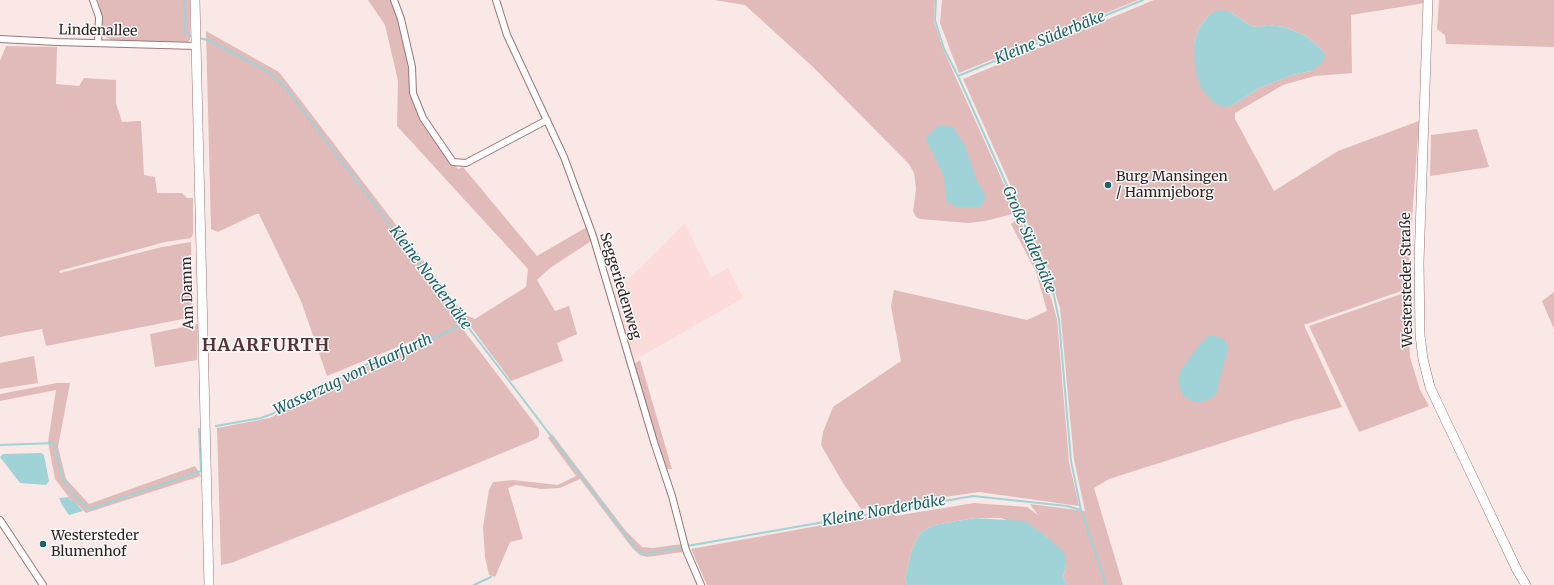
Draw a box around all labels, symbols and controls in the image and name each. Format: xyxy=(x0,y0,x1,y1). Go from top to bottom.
water label: Kleine Süderbäke xyxy=(992,8,1108,68)
street label: Lindenallee xyxy=(59,22,137,40)
place label: Burg Mansingen / Hammjeborg xyxy=(1116,169,1228,202)
marker: Burg Mansingen / Hammjeborg xyxy=(1103,180,1113,190)
water label: Große Süderbäke xyxy=(998,183,1060,297)
street label: Westersteder Straße xyxy=(1397,212,1417,348)
water label: Kleine Norderbäke xyxy=(385,223,475,333)
street label: Seggeriedenweg xyxy=(596,231,644,341)
street label: Am Damm xyxy=(178,256,198,330)
water label: Wasserzug von Haarfurth xyxy=(271,330,435,420)
district label: HAARFURTH xyxy=(202,335,330,357)
water label: Kleine Norderbäke xyxy=(821,491,947,531)
place label: Westersteder Blumenhof xyxy=(51,528,139,560)
marker: Westersteder Blumenhof xyxy=(38,539,48,549)

